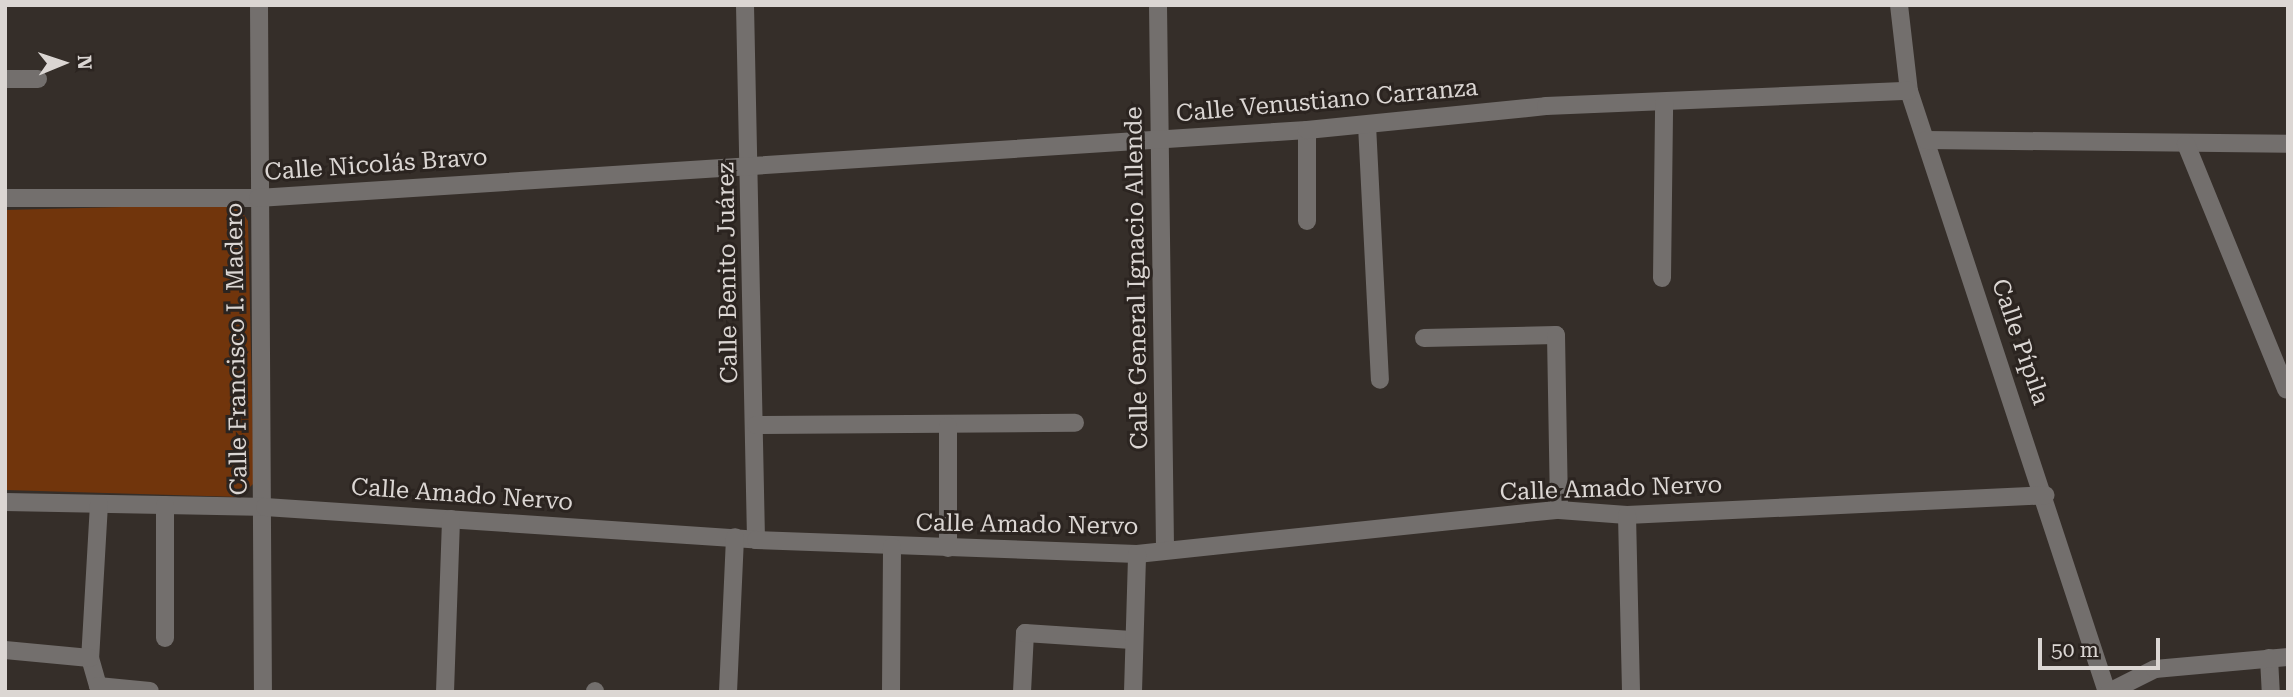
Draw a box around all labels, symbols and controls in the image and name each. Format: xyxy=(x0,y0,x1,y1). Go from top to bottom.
north arrow xyxy=(28,28,98,98)
text: N xyxy=(73,55,96,70)
street label: Calle Venustiano Carranza xyxy=(1175,73,1479,129)
street label: Calle General Ignacio Allende xyxy=(1120,106,1154,450)
street label: Calle Nicolás Bravo xyxy=(264,143,488,187)
street label: Calle Benito Juárez xyxy=(712,162,744,384)
street label: Calle Francisco I. Madero xyxy=(220,202,254,496)
street label: Calle Pípila xyxy=(1985,275,2055,409)
street label: Calle Amado Nervo xyxy=(1499,471,1723,507)
street label: Calle Amado Nervo xyxy=(350,473,574,517)
street label: Calle Amado Nervo xyxy=(915,509,1139,541)
scale bar xyxy=(2041,624,2164,668)
text: 50 m xyxy=(2051,638,2099,662)

